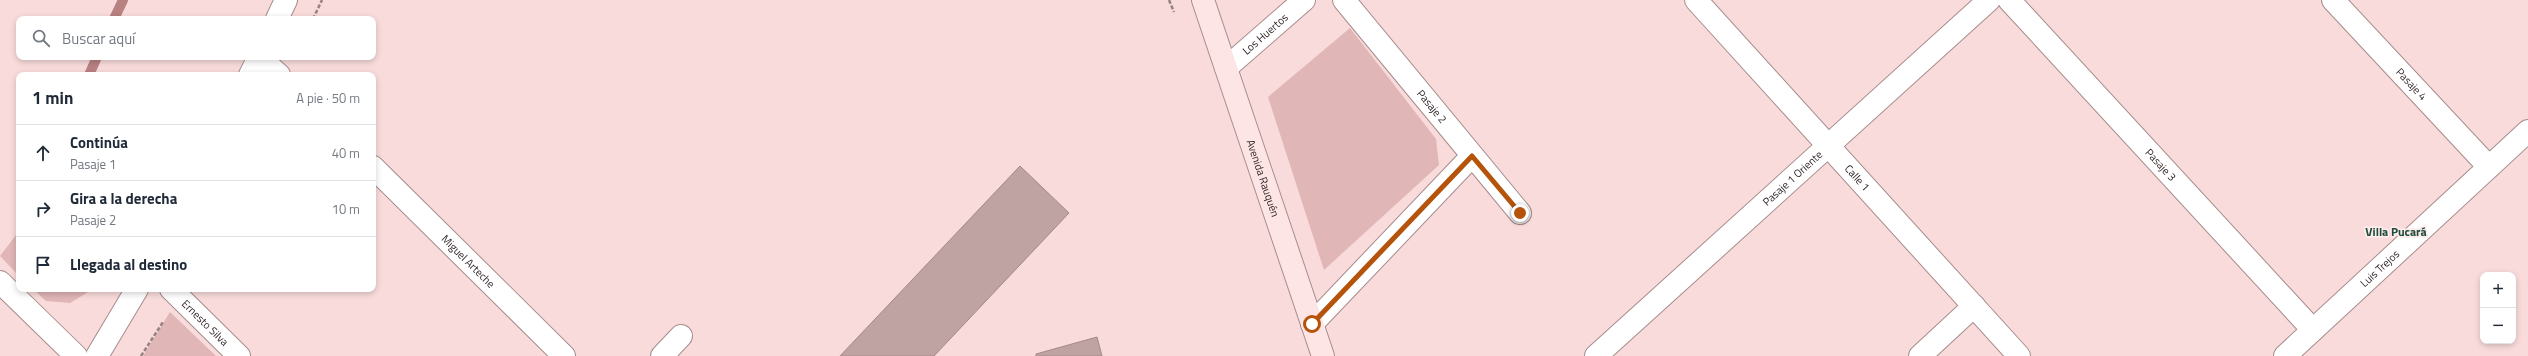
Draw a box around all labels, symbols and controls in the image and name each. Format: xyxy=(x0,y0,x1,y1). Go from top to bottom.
street label: Los Huertos xyxy=(1239,9,1292,58)
search box xyxy=(16,16,376,60)
icon: search xyxy=(30,27,52,49)
text: Buscar aquí xyxy=(62,27,135,50)
street label: Pasaje 4 xyxy=(2392,64,2431,104)
text: 1 min xyxy=(32,85,73,111)
street label: Pasaje 2 xyxy=(1413,86,1451,127)
text: A pie · 50 m xyxy=(296,88,360,108)
text: Continúa xyxy=(70,131,128,154)
street label: Avenida Rauquén xyxy=(1243,137,1284,219)
icon: ahead xyxy=(32,142,54,164)
text: 40 m xyxy=(332,143,360,163)
street label: Pasaje 3 xyxy=(2142,145,2180,185)
street label: Pasaje 1 Oriente xyxy=(1759,146,1826,210)
text: Pasaje 1 xyxy=(70,154,116,174)
street label: Calle 1 xyxy=(1841,161,1874,195)
text: Gira a la derecha xyxy=(70,187,177,210)
icon: right xyxy=(32,198,54,220)
text: 10 m xyxy=(332,199,360,219)
route end xyxy=(1511,204,1529,222)
text: Pasaje 2 xyxy=(70,210,116,230)
district label: Villa Pucará xyxy=(2365,222,2427,241)
street label: Miguel Arteche xyxy=(438,231,499,292)
street label: Luis Trejos xyxy=(2356,246,2403,291)
text: Llegada al destino xyxy=(70,253,187,276)
icon: arrive xyxy=(32,254,54,276)
map controls xyxy=(2480,272,2516,344)
button: + xyxy=(2480,272,2516,308)
street label: Ernesto Silva xyxy=(178,296,233,350)
button: − xyxy=(2480,308,2516,344)
route start xyxy=(1303,315,1321,333)

